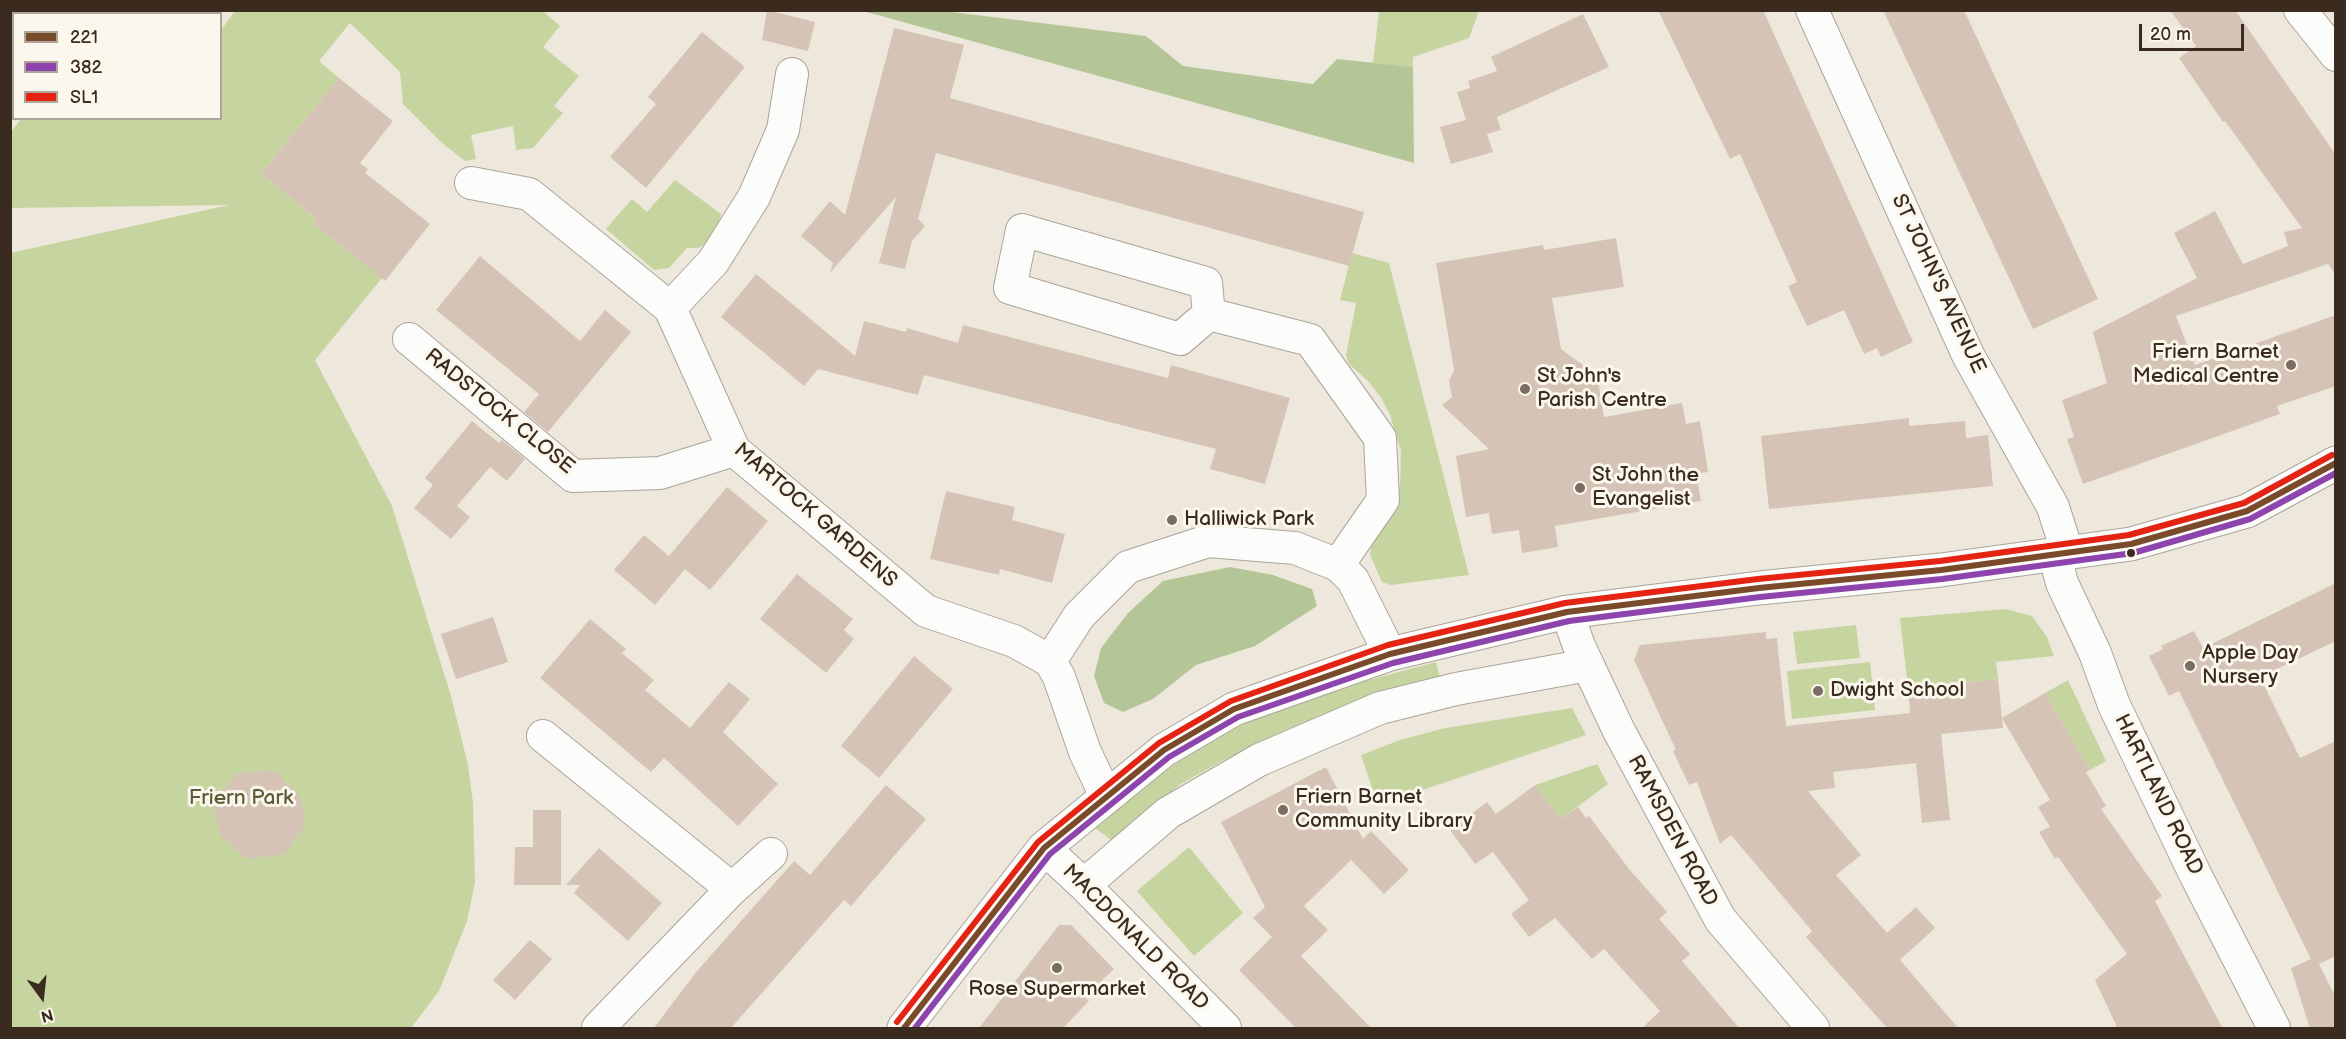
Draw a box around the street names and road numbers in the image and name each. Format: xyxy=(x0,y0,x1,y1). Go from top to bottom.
street label: ST JOHN'S AVENUE xyxy=(1885,190,1991,378)
street label: RADSTOCK CLOSE xyxy=(419,344,579,480)
street label: MARTOCK GARDENS xyxy=(728,438,902,594)
street label: HARTLAND ROAD xyxy=(2108,710,2208,880)
street label: RAMSDEN ROAD xyxy=(1622,751,1722,911)
street label: MACDONALD ROAD xyxy=(1057,860,1213,1016)

